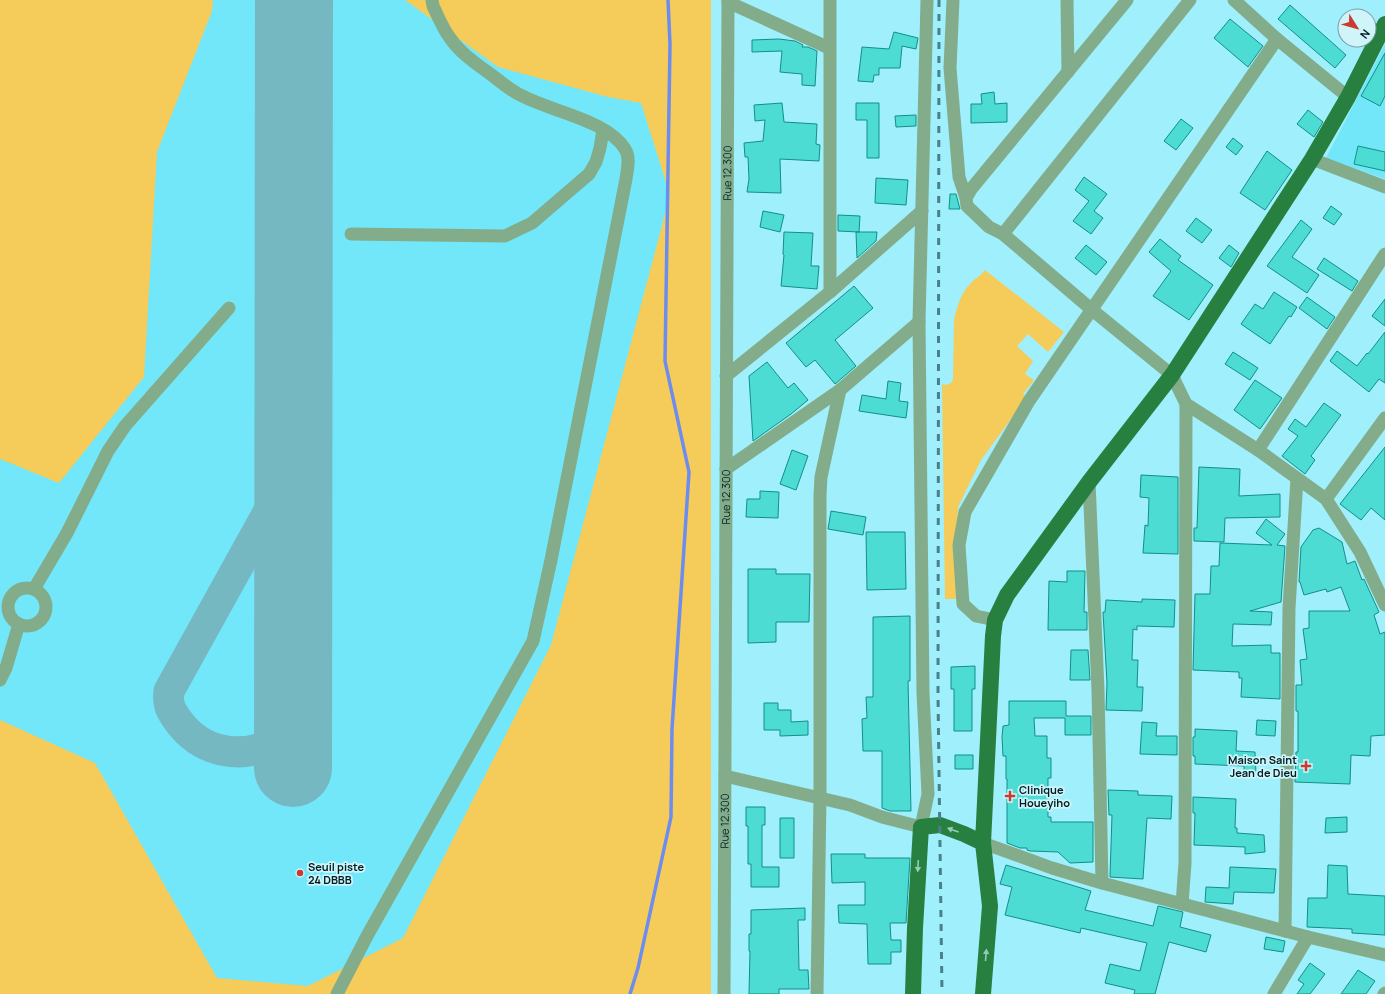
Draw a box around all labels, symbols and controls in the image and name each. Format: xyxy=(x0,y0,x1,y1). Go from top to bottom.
north arrow xyxy=(1337,8,1377,48)
text: N xyxy=(1357,27,1374,42)
street label: Rue 12.300 xyxy=(719,145,734,201)
street label: Rue 12.300 xyxy=(718,469,733,525)
place label: Maison Saint Jean de Dieu xyxy=(1228,752,1297,780)
marker: Maison Saint Jean de Dieu xyxy=(1300,760,1312,772)
place label: Clinique Houeyiho xyxy=(1019,782,1070,810)
marker: Clinique Houeyiho xyxy=(1004,790,1016,802)
street label: Rue 12.300 xyxy=(717,793,732,849)
one-way arrow xyxy=(947,827,959,833)
place label: Seuil piste 24 DBBB xyxy=(308,859,364,887)
one-way arrow xyxy=(915,860,922,872)
marker: Seuil piste 24 DBBB xyxy=(295,868,305,878)
one-way arrow xyxy=(982,949,989,961)

